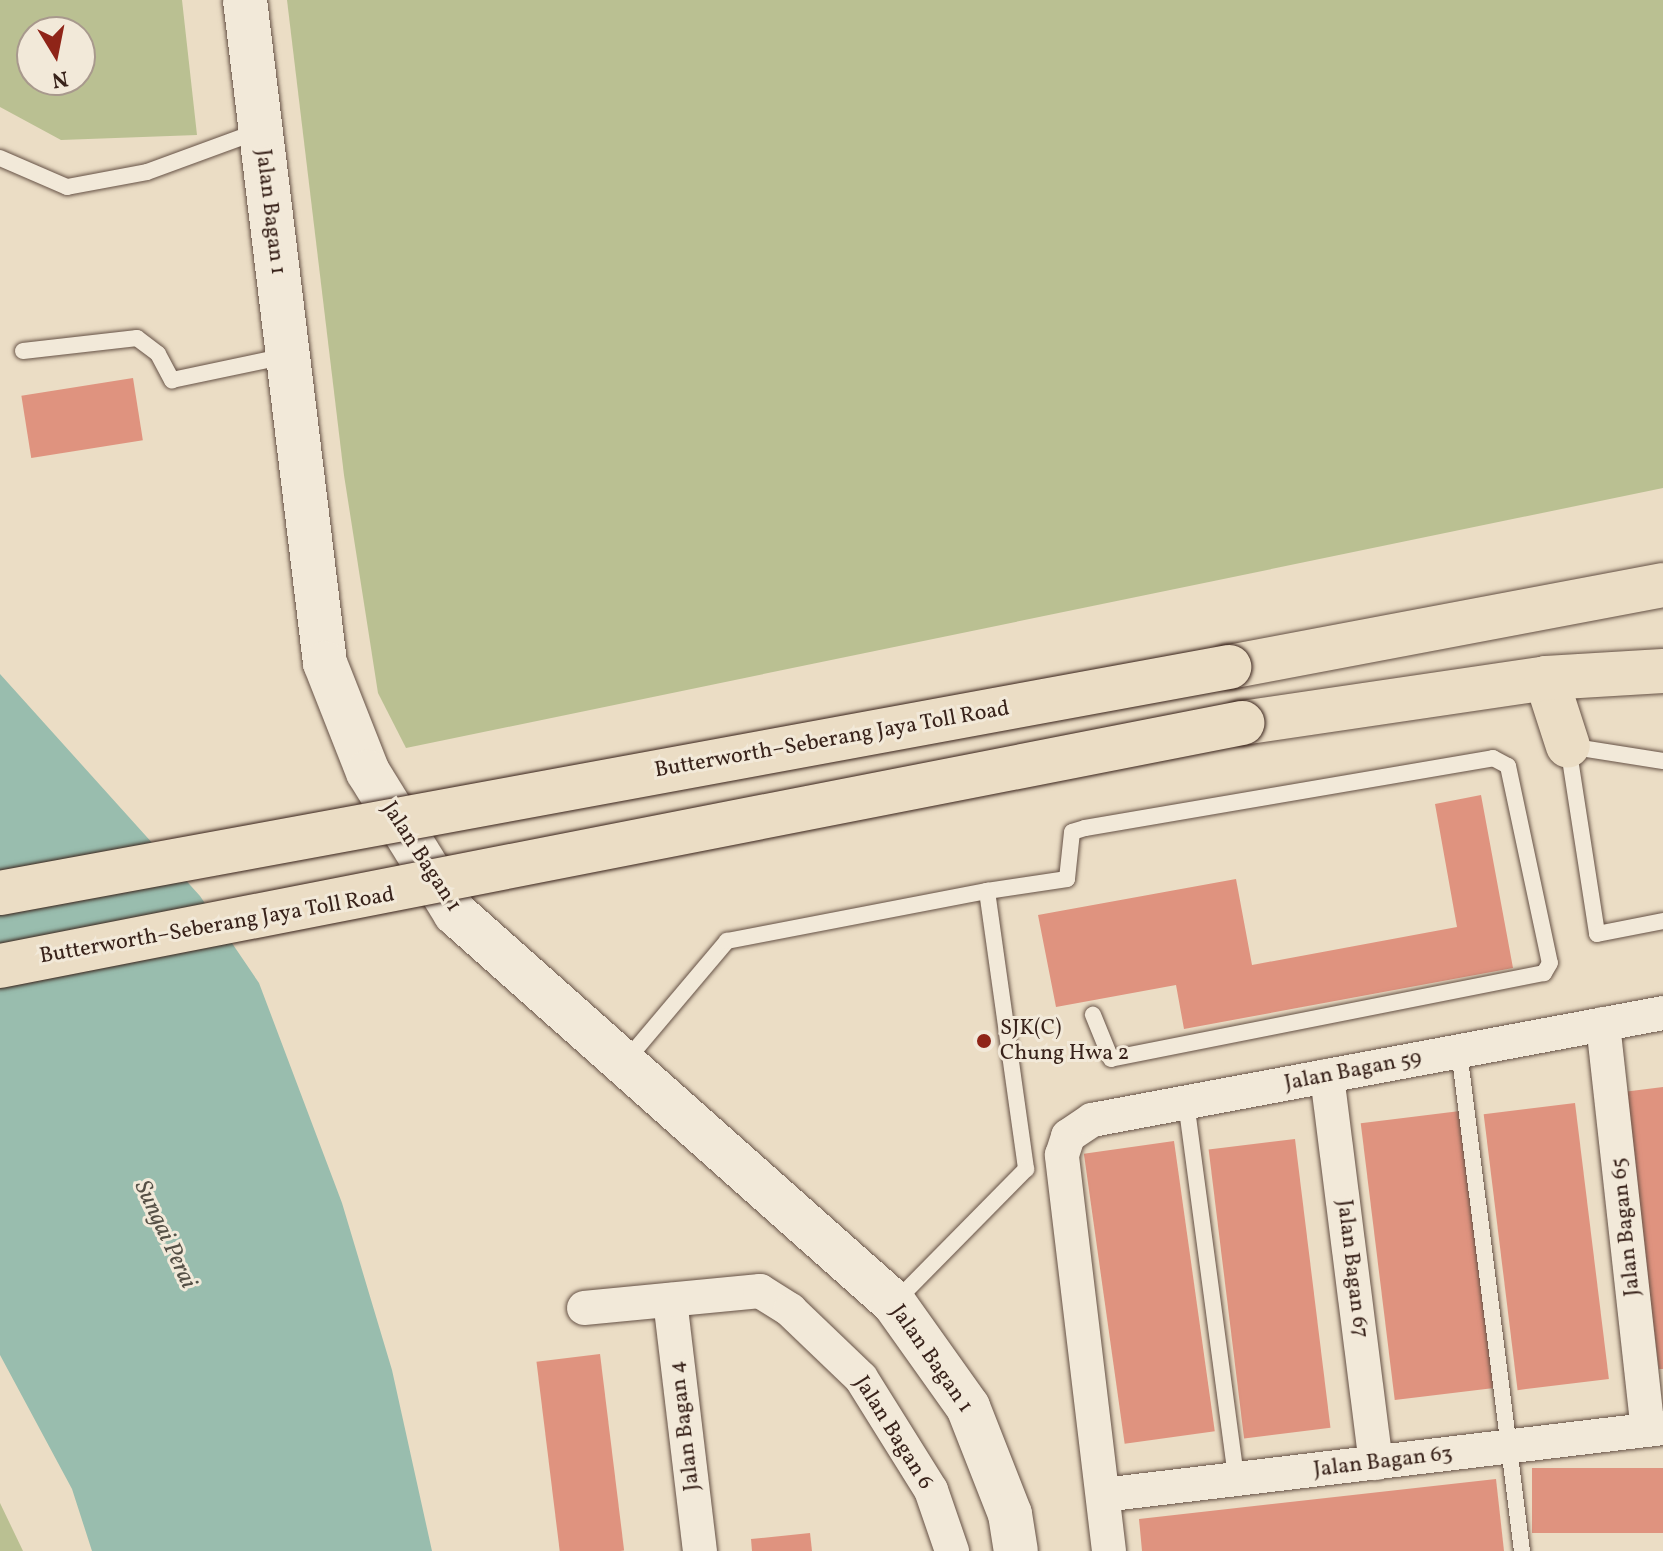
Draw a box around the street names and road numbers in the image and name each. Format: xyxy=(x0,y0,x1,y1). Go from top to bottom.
street label: Jalan Bagan 1 xyxy=(249,148,291,276)
street label: Butterworth–Seberang Jaya Toll Road xyxy=(652,696,1012,784)
street label: Jalan Bagan 1 xyxy=(376,797,466,917)
street label: Butterworth–Seberang Jaya Toll Road xyxy=(37,882,397,970)
street label: Jalan Bagan 59 xyxy=(1282,1045,1424,1097)
street label: Jalan Bagan 65 xyxy=(1606,1156,1646,1298)
street label: Jalan Bagan 67 xyxy=(1330,1198,1374,1340)
street label: Jalan Bagan 1 xyxy=(884,1300,978,1418)
street label: Jalan Bagan 4 xyxy=(664,1359,706,1493)
street label: Jalan Bagan 6 xyxy=(848,1371,938,1495)
street label: Jalan Bagan 63 xyxy=(1312,1440,1454,1484)

